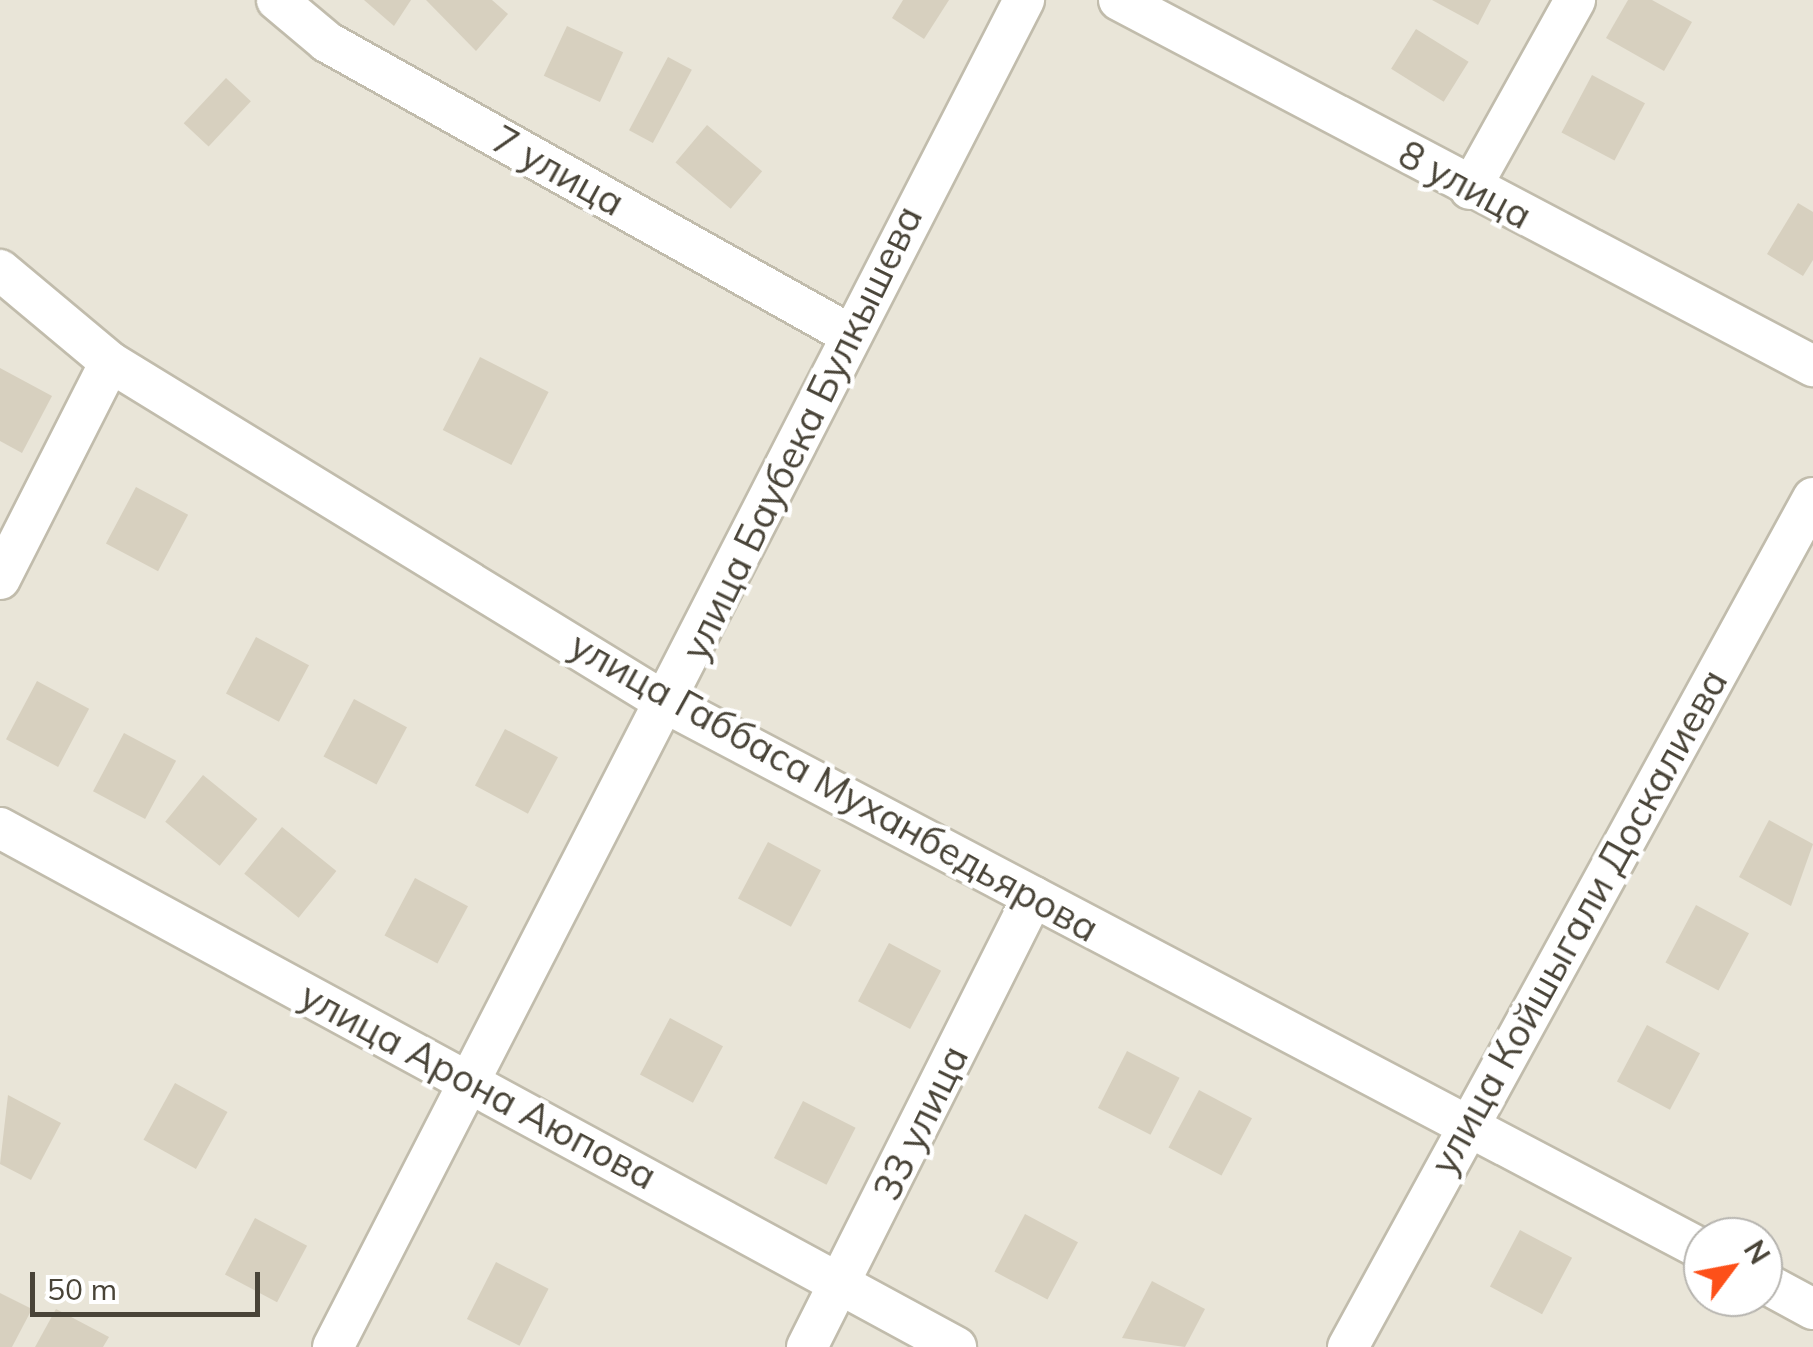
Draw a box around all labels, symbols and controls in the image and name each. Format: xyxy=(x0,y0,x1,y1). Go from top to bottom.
street label: 7 улица xyxy=(484,116,632,226)
street label: 8 улица xyxy=(1391,131,1539,239)
street label: улица Баубека Булкышева xyxy=(672,199,932,667)
street label: улица Габбаса Муханбедьярова xyxy=(562,622,1106,952)
street label: улица Койшыгали Доскалиева xyxy=(1421,662,1737,1182)
street label: улица Арона Аюпова xyxy=(292,973,664,1199)
street label: 33 улица xyxy=(864,1038,978,1208)
north arrow xyxy=(1683,1217,1783,1317)
text: N xyxy=(1737,1234,1778,1270)
scale bar xyxy=(35,1252,265,1314)
text: 50 m xyxy=(47,1270,117,1308)

